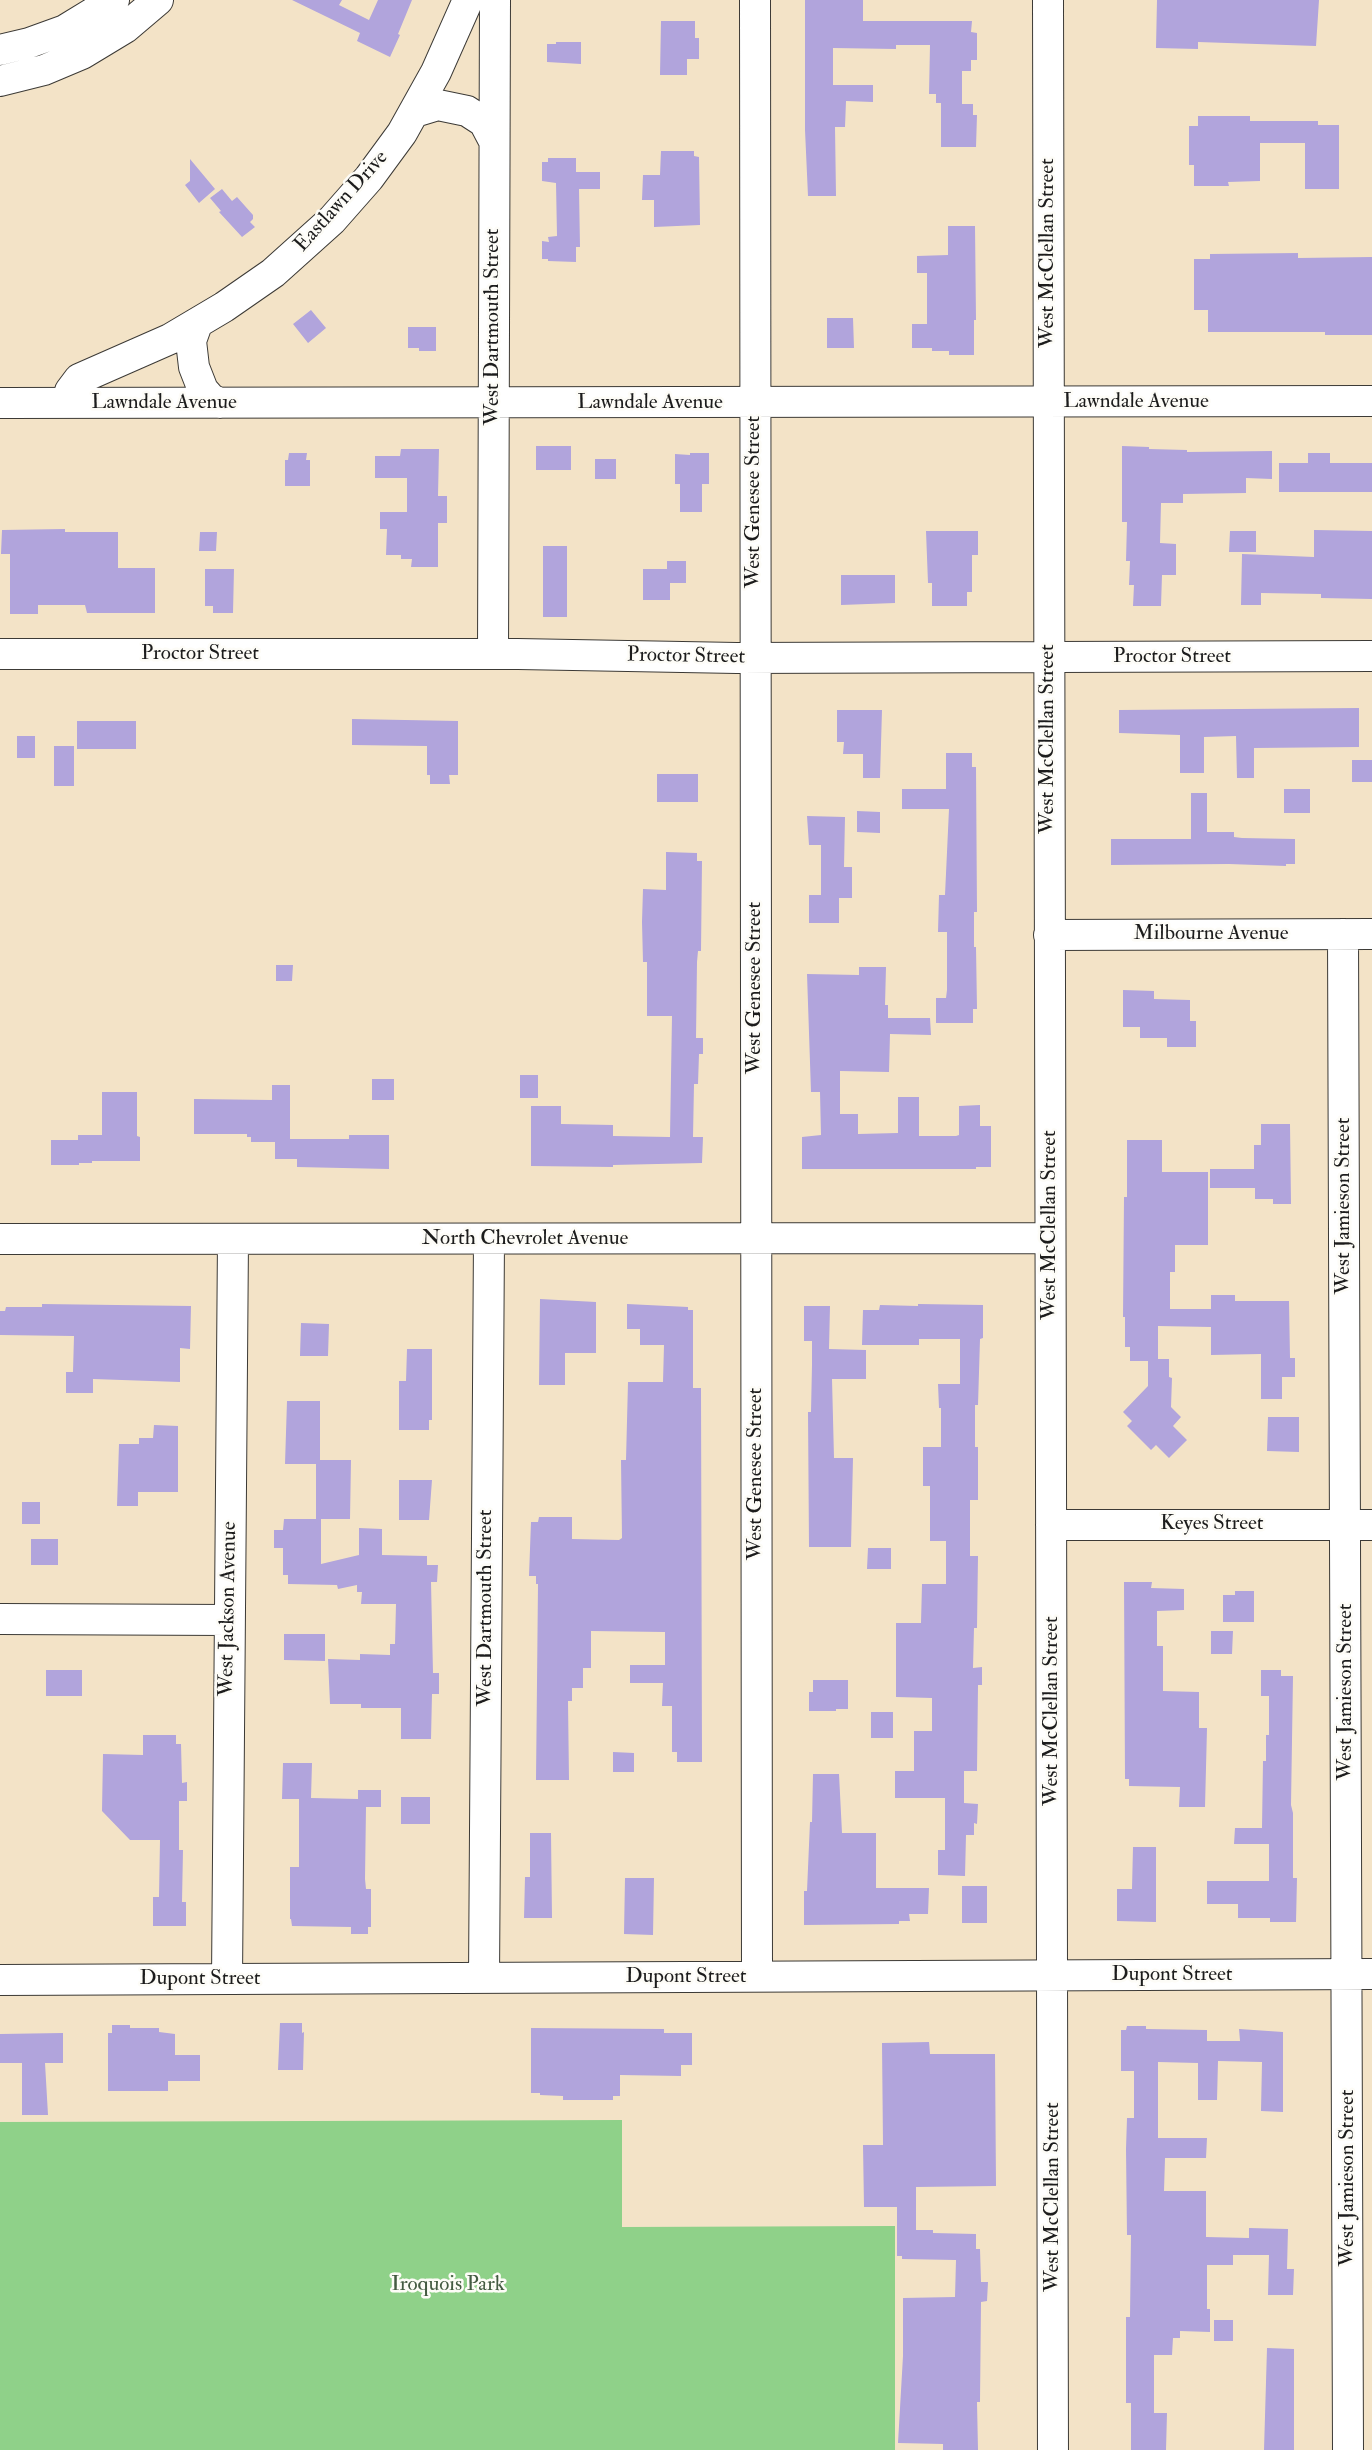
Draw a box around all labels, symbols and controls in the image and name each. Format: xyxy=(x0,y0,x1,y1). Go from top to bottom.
street label: Eastlawn Drive xyxy=(290,146,394,258)
street label: West McClellan Street xyxy=(1035,158,1061,348)
street label: West Dartmouth Street xyxy=(480,228,506,426)
street label: Lawndale Avenue xyxy=(1063,389,1209,415)
street label: Lawndale Avenue xyxy=(91,390,237,416)
street label: Lawndale Avenue xyxy=(577,390,723,416)
street label: West Genesee Street xyxy=(741,416,767,588)
street label: Proctor Street xyxy=(141,641,259,667)
street label: Proctor Street xyxy=(627,643,745,671)
street label: West McClellan Street xyxy=(1035,644,1061,834)
street label: Proctor Street xyxy=(1113,644,1231,670)
street label: West Genesee Street xyxy=(742,902,768,1074)
street label: Milbourne Avenue xyxy=(1133,921,1289,947)
street label: West Jamieson Street xyxy=(1331,1117,1357,1295)
street label: West McClellan Street xyxy=(1037,1130,1063,1320)
street label: North Chevrolet Avenue xyxy=(422,1226,628,1252)
street label: West Genesee Street xyxy=(743,1388,769,1560)
street label: West Dartmouth Street xyxy=(473,1509,499,1707)
street label: Keyes Street xyxy=(1160,1511,1264,1537)
street label: West Jackson Avenue xyxy=(215,1521,243,1697)
street label: West Jamieson Street xyxy=(1333,1603,1359,1781)
street label: West McClellan Street xyxy=(1039,1616,1065,1806)
street label: Dupont Street xyxy=(1111,1962,1233,1988)
street label: Dupont Street xyxy=(625,1964,747,1990)
street label: Dupont Street xyxy=(139,1966,261,1992)
street label: West Jamieson Street xyxy=(1335,2089,1361,2267)
street label: West McClellan Street xyxy=(1040,2102,1066,2292)
park label: Iroquois Park xyxy=(391,2272,505,2298)

